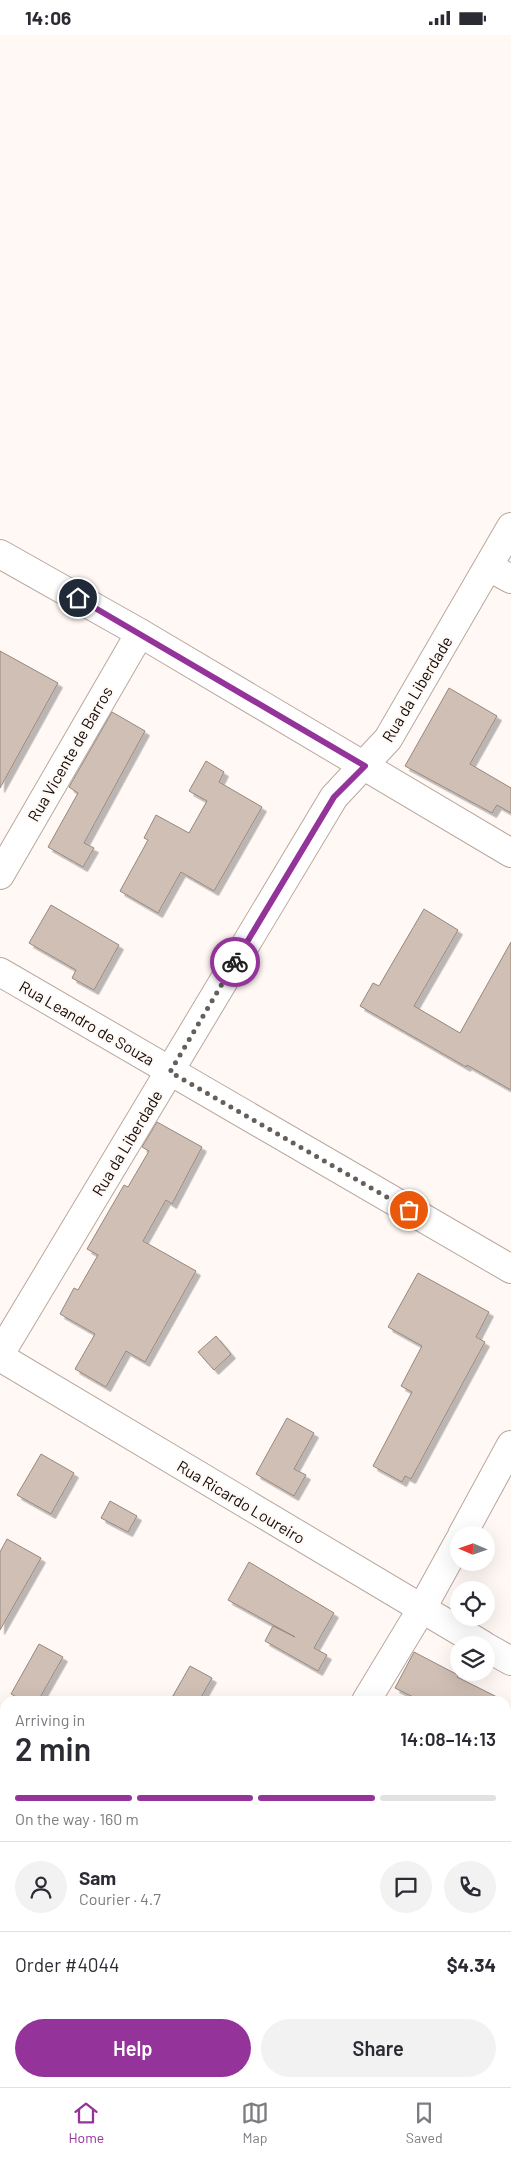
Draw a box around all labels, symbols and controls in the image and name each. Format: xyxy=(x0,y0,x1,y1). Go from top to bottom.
text: 14:06 xyxy=(25,6,71,29)
pin xyxy=(57,577,99,619)
icon: home xyxy=(64,584,92,612)
street label: Rua da Liberdade xyxy=(377,632,456,745)
street label: Rua Vicente de Barros xyxy=(23,683,116,825)
courier xyxy=(210,937,260,987)
icon: bike xyxy=(221,948,249,976)
street label: Rua Leandro de Souza xyxy=(16,976,158,1069)
street label: Rua da Liberdade xyxy=(87,1086,166,1199)
pin xyxy=(388,1189,430,1231)
icon: bag xyxy=(395,1196,423,1224)
street label: Rua Ricardo Loureiro xyxy=(174,1456,309,1547)
north arrow xyxy=(450,1526,495,1571)
map controls xyxy=(450,1526,495,1681)
button: locate xyxy=(450,1581,495,1626)
button: layers xyxy=(450,1636,495,1681)
text: Arriving in xyxy=(15,1710,85,1729)
text: 14:08–14:13 xyxy=(400,1727,496,1750)
text: 2 min xyxy=(15,1729,91,1767)
text: On the way · 160 m xyxy=(15,1809,139,1828)
button: person xyxy=(15,1861,67,1913)
button: chat xyxy=(380,1861,432,1913)
button: phone xyxy=(444,1861,496,1913)
text: Sam xyxy=(79,1866,116,1889)
text: Courier · 4.7 xyxy=(79,1889,161,1908)
text: Order #4044 xyxy=(15,1953,120,1976)
text: $4.34 xyxy=(447,1953,496,1976)
button: Help xyxy=(15,2019,251,2077)
button: Share xyxy=(261,2019,496,2077)
tab: Home xyxy=(68,2099,104,2146)
tab: Map xyxy=(241,2099,269,2146)
tab: Saved xyxy=(406,2099,443,2146)

